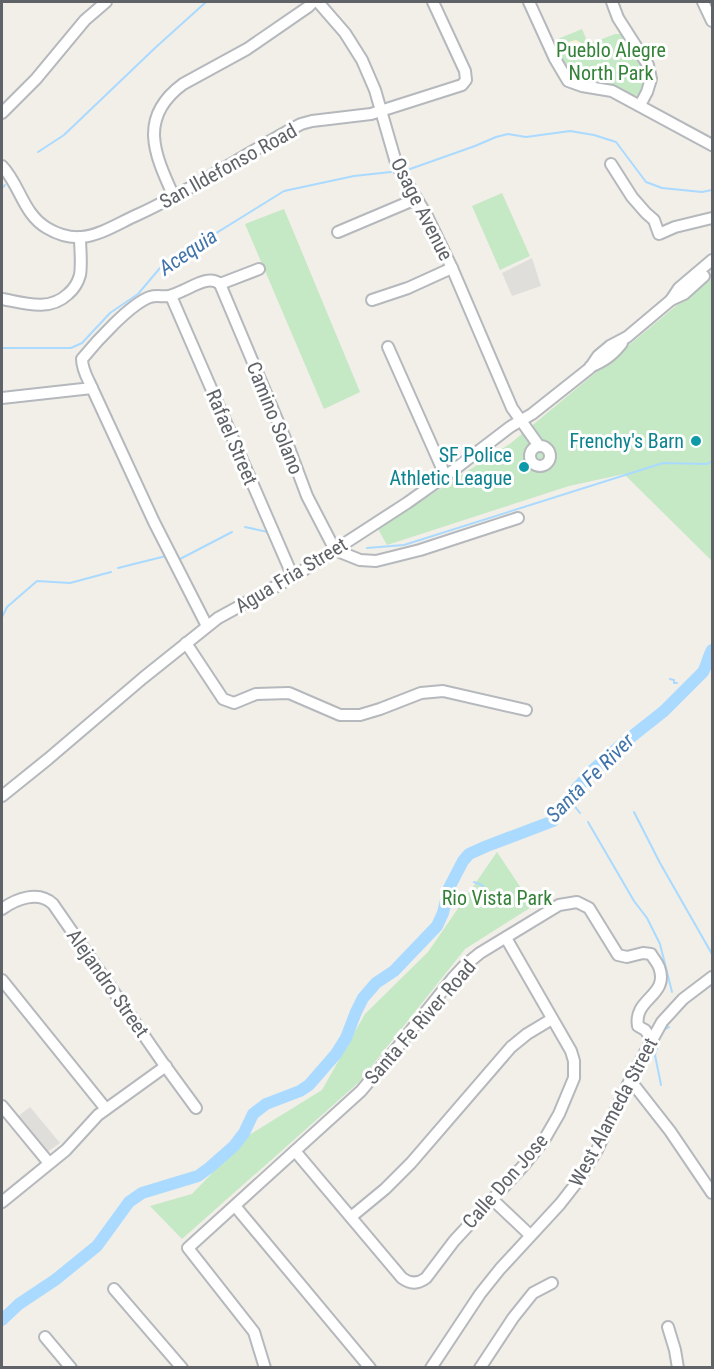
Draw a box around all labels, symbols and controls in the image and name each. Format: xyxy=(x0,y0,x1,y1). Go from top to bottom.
park label: Pueblo Alegre North Park xyxy=(556,38,666,85)
street label: San Ildefonso Road xyxy=(155,118,301,214)
street label: Osage Avenue xyxy=(386,154,458,264)
water label: Acequia xyxy=(153,224,222,281)
street label: Camino Solano xyxy=(242,358,308,478)
street label: Rafael Street xyxy=(201,386,263,488)
place label: Frenchy's Barn xyxy=(570,429,684,453)
marker: Frenchy's Barn xyxy=(689,434,703,448)
place label: SF Police Athletic League xyxy=(389,443,512,490)
marker: SF Police Athletic League xyxy=(517,460,531,474)
street label: Agua Fria Street xyxy=(231,532,351,618)
water label: Santa Fe River xyxy=(541,728,640,827)
park label: Rio Vista Park xyxy=(442,886,552,910)
street label: Alejandro Street xyxy=(62,924,154,1042)
street label: Santa Fe River Road xyxy=(359,955,481,1089)
street label: West Alameda Street xyxy=(564,1033,662,1190)
street label: Calle Don Jose xyxy=(457,1129,553,1233)

